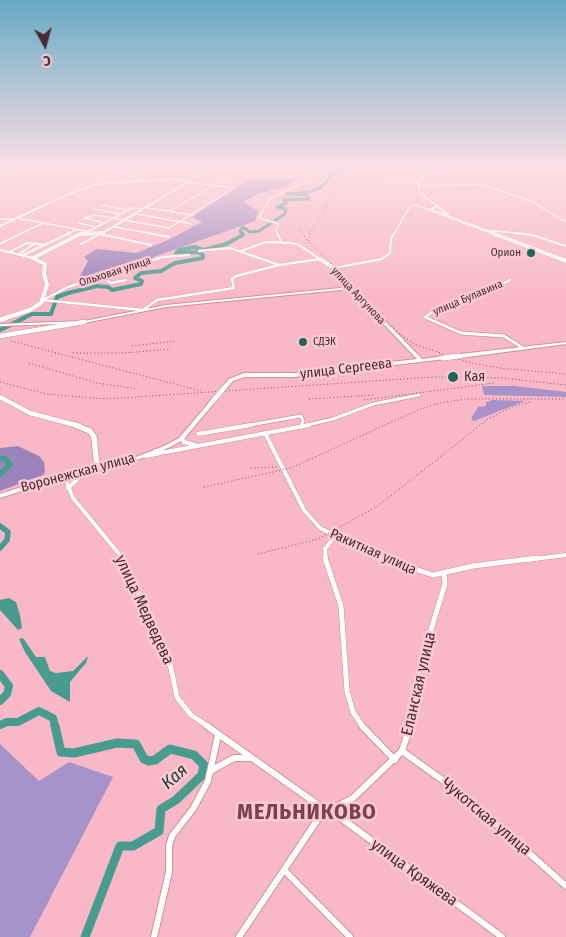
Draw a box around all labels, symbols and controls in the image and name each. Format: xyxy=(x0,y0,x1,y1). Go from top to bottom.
north arrow xyxy=(20,20,70,70)
text: С xyxy=(42,52,52,69)
place label: Орион xyxy=(491,246,521,260)
marker: Орион xyxy=(525,247,537,259)
street label: Ольховая улица xyxy=(78,254,152,290)
street label: улица Аргунова xyxy=(328,265,388,327)
street label: улица Булавина xyxy=(431,277,505,319)
place label: СДЭК xyxy=(313,335,336,349)
marker: СДЭК xyxy=(297,336,309,348)
street label: улица Сергеева xyxy=(299,355,393,383)
place label: Кая xyxy=(464,369,485,385)
marker: Кая xyxy=(446,370,460,384)
street label: Воронежская улица xyxy=(19,450,137,496)
street label: Ракитная улица xyxy=(327,525,419,579)
street label: улица Медведева xyxy=(110,552,178,668)
street label: Еланская улица xyxy=(398,630,440,738)
water label: Кая xyxy=(157,760,193,794)
street label: Чукотская улица xyxy=(437,774,535,860)
district label: МЕЛЬНИКОВО xyxy=(236,800,378,826)
street label: улица Кряжева xyxy=(367,835,461,911)

